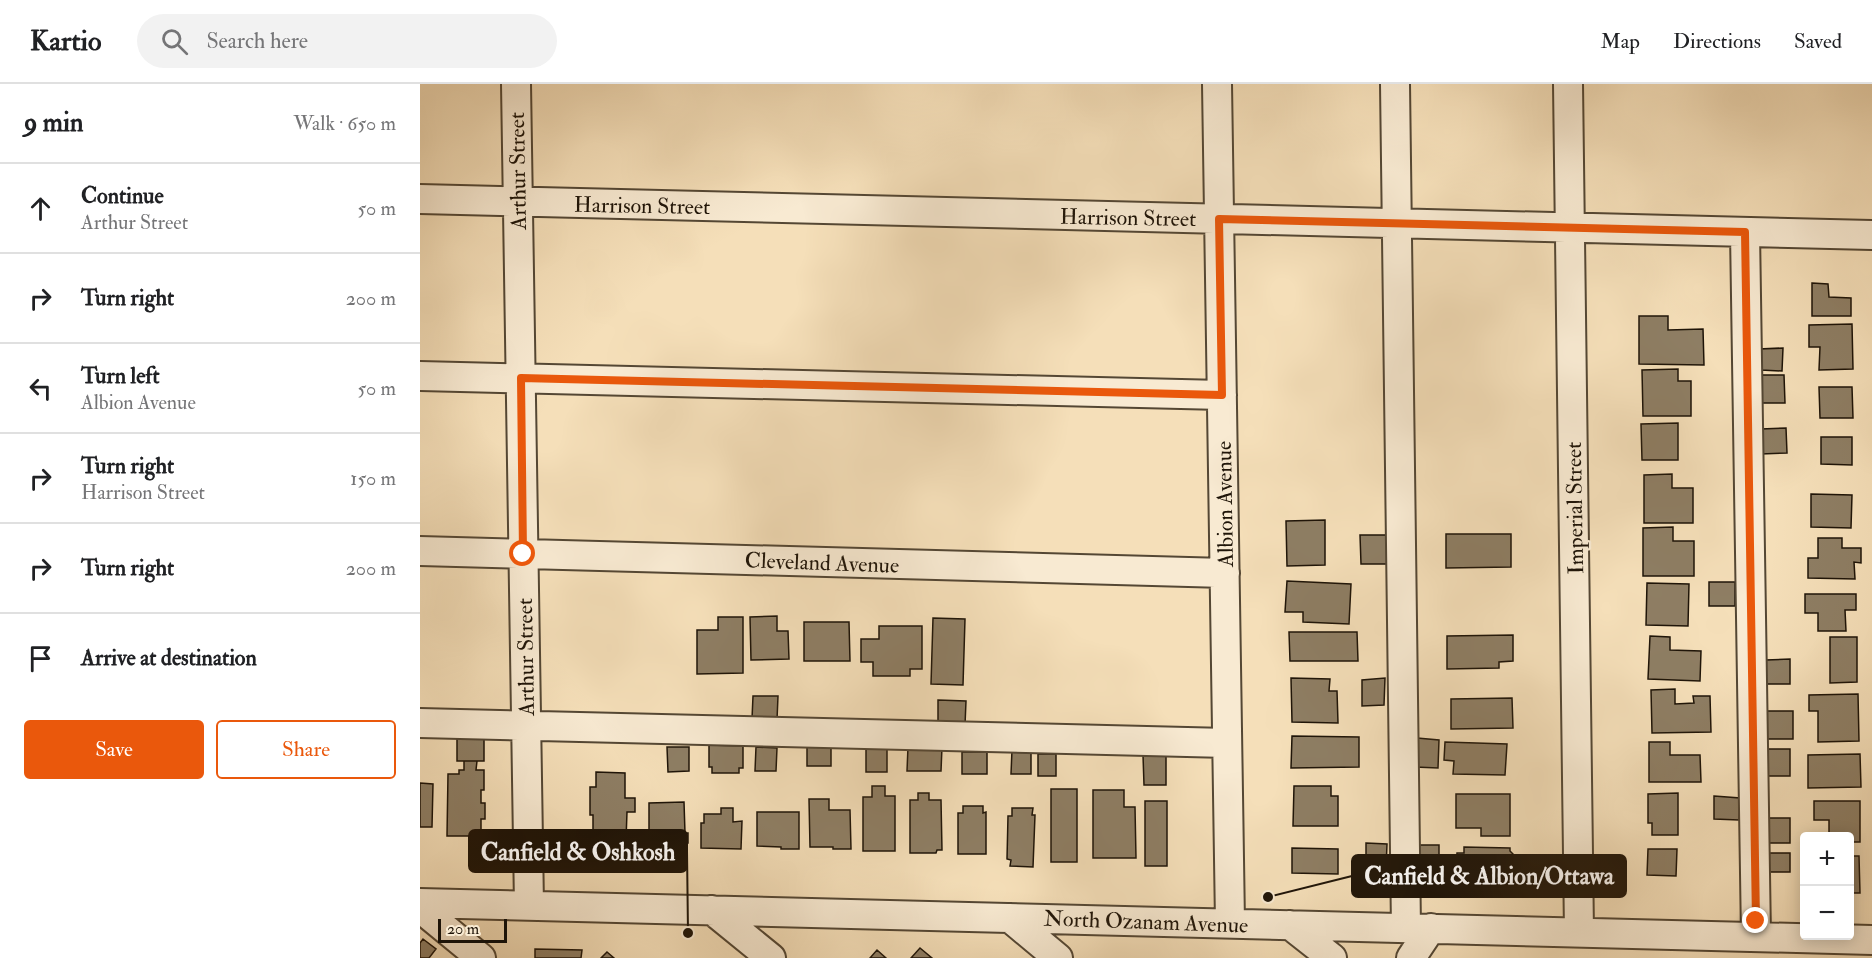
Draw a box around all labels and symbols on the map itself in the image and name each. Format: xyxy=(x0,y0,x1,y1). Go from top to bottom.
street label: Arthur Street xyxy=(503,112,533,231)
street label: Harrison Street xyxy=(574,191,710,221)
street label: Harrison Street xyxy=(1060,203,1196,233)
street label: Albion Avenue xyxy=(1210,441,1240,568)
street label: Imperial Street xyxy=(1560,441,1591,575)
route start xyxy=(509,540,535,566)
street label: Cleveland Avenue xyxy=(744,546,900,580)
street label: Arthur Street xyxy=(511,598,541,717)
callout: Canfield & Oshkosh xyxy=(469,830,687,872)
text: Canfield & Oshkosh xyxy=(481,837,676,868)
callout: Canfield & Albion/Ottawa xyxy=(1352,855,1626,897)
text: Canfield & Albion/Ottawa xyxy=(1364,861,1615,892)
street label: North Ozanam Avenue xyxy=(1043,904,1249,940)
route end xyxy=(1742,907,1768,933)
scale bar xyxy=(438,916,507,944)

